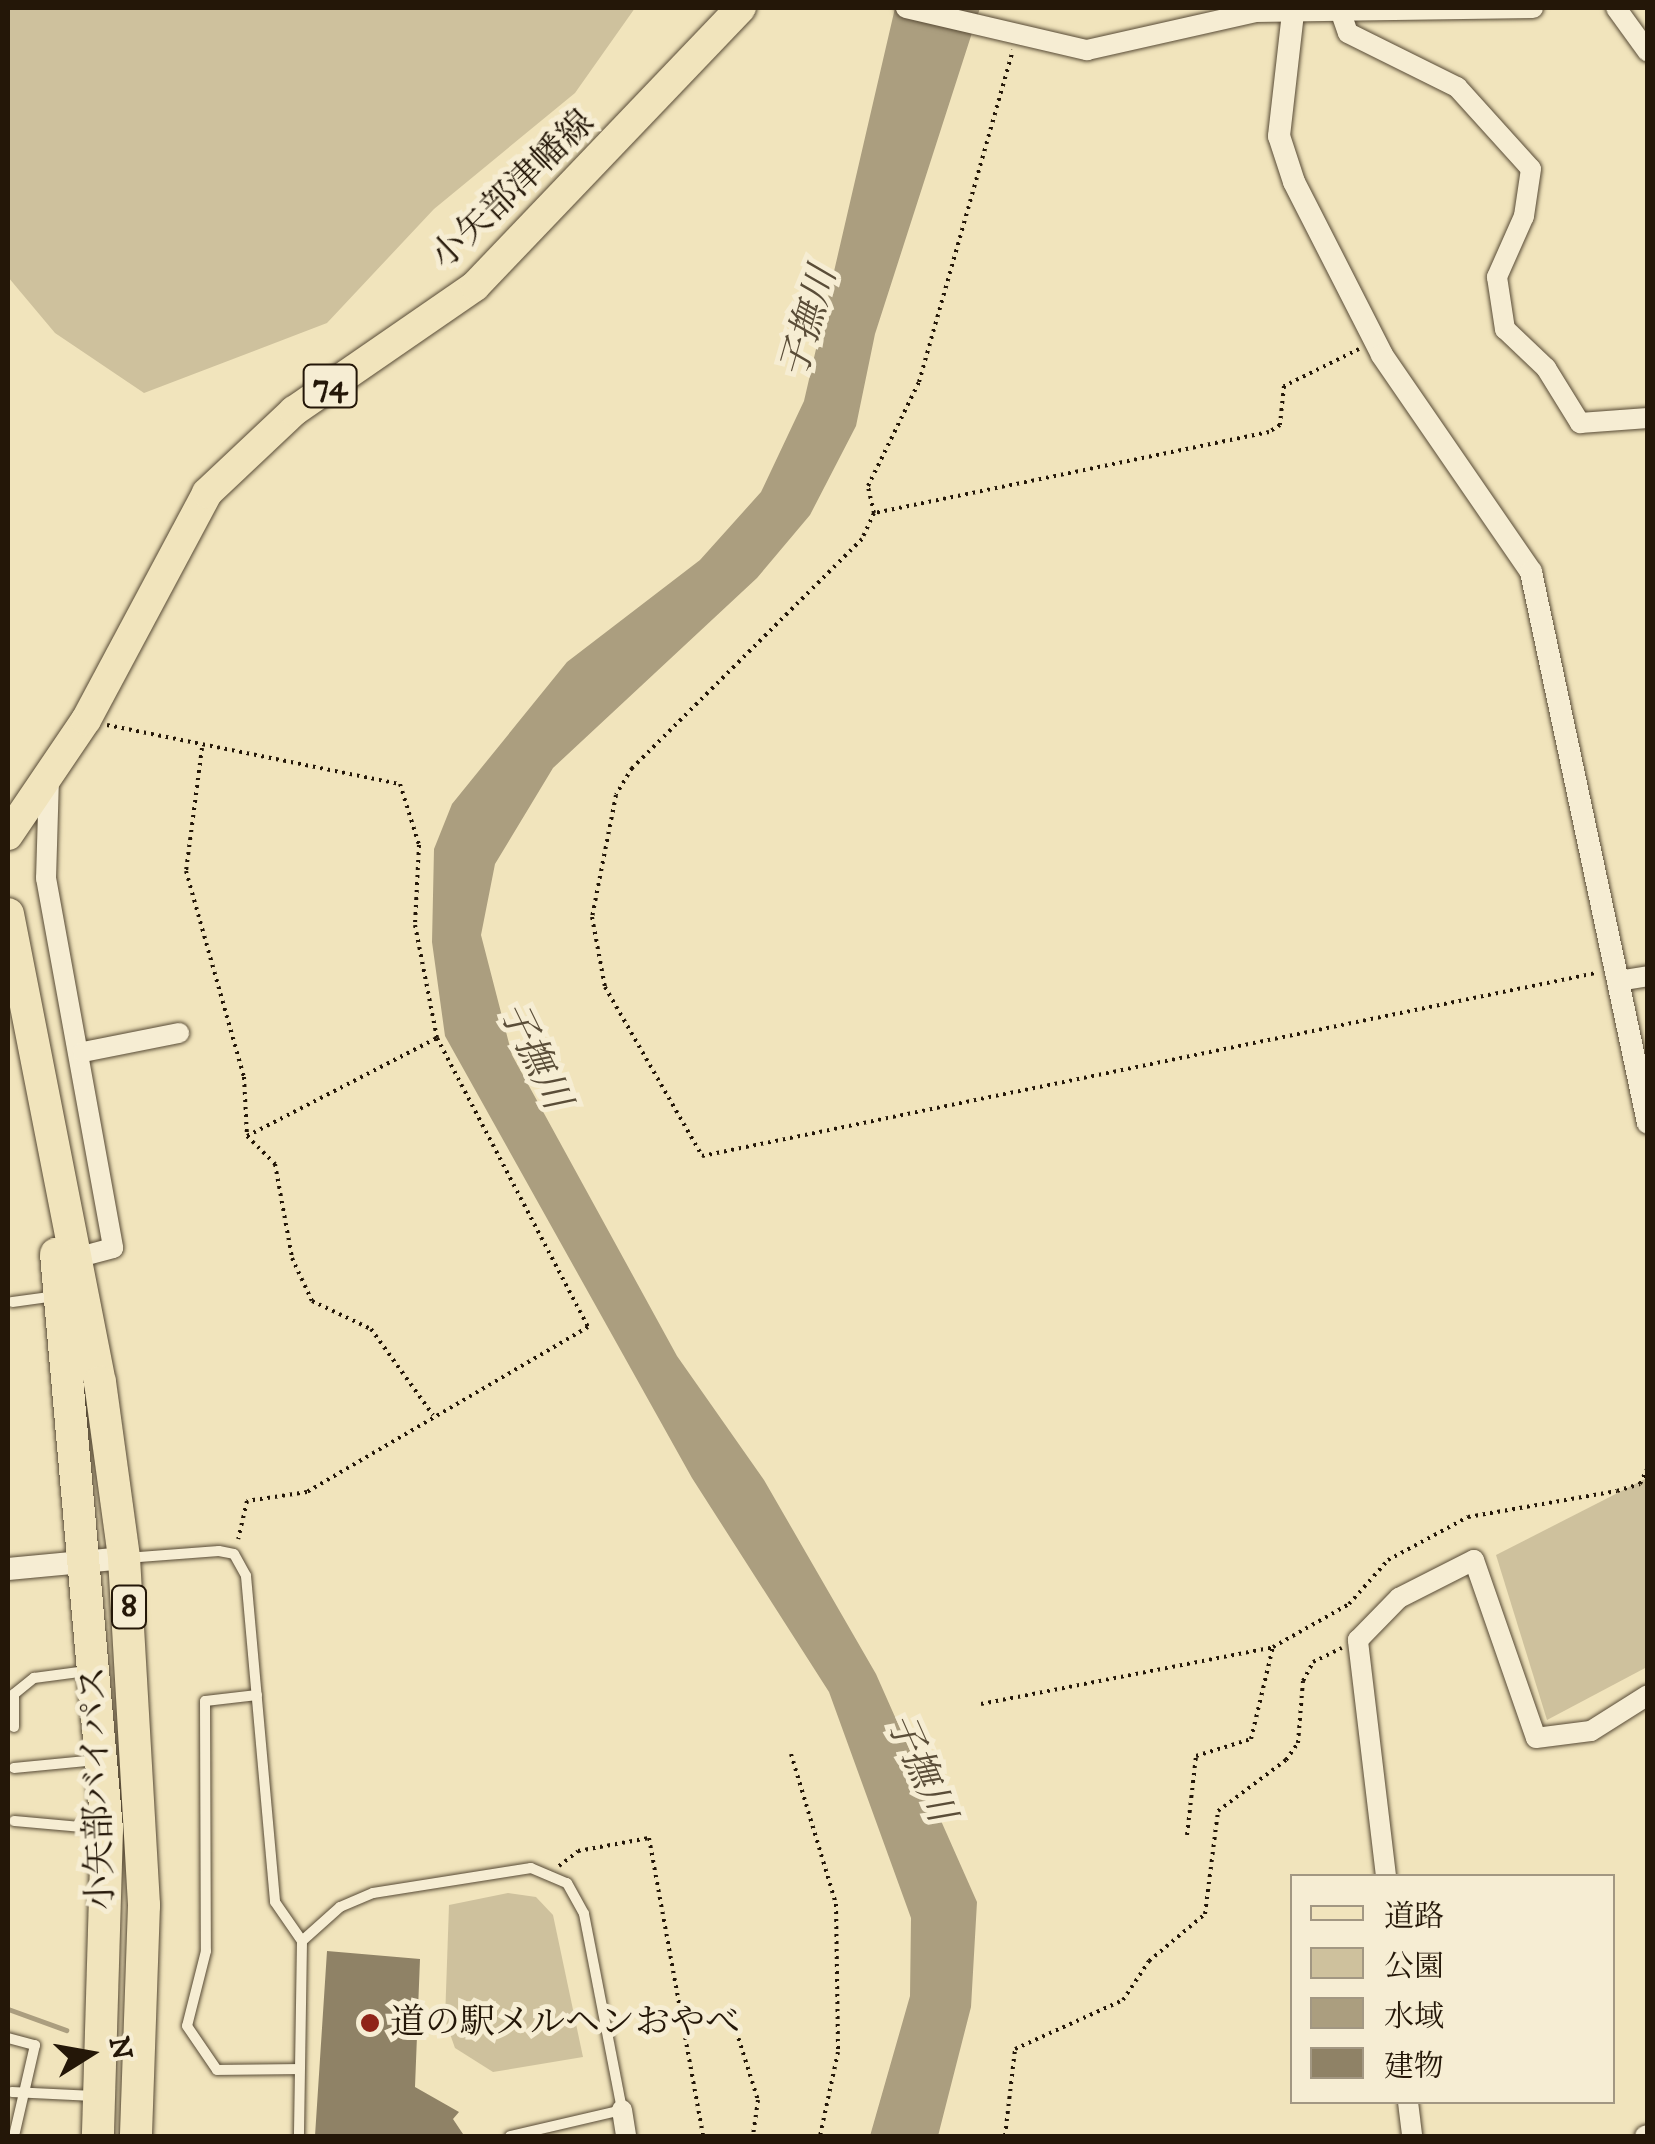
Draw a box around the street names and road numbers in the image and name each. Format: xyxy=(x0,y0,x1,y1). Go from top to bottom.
street label: 小矢部津幡線 xyxy=(423,102,603,278)
road number: 74 xyxy=(302,359,358,413)
road number: 8 xyxy=(109,1580,149,1634)
street label: 小矢部バイパス xyxy=(73,1665,123,1911)

